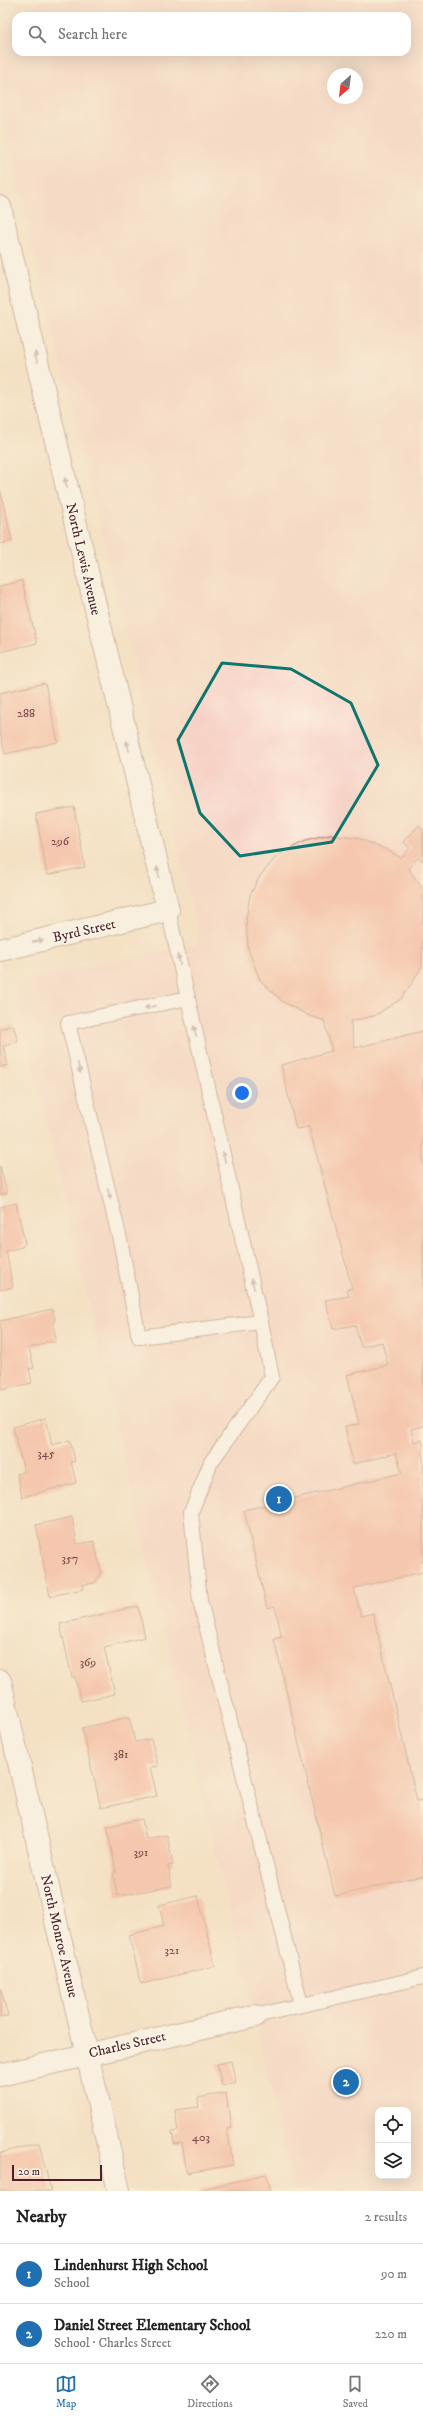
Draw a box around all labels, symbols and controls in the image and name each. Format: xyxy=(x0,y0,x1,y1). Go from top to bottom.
search box xyxy=(12,12,411,56)
icon: search xyxy=(26,23,48,45)
text: Search here xyxy=(58,25,127,44)
north arrow xyxy=(327,68,363,104)
one-way arrow xyxy=(32,351,38,363)
one-way arrow xyxy=(62,477,68,489)
street label: North Lewis Avenue xyxy=(61,501,105,617)
house number: 288 xyxy=(17,706,35,721)
one-way arrow xyxy=(125,740,131,752)
house number: 296 xyxy=(51,834,70,849)
one-way arrow xyxy=(155,866,161,879)
street label: Byrd Street xyxy=(51,915,118,947)
one-way arrow xyxy=(32,937,44,943)
one-way arrow xyxy=(176,954,182,967)
one-way arrow xyxy=(143,1004,156,1010)
one-way arrow xyxy=(192,1025,198,1037)
one-way arrow xyxy=(76,1062,82,1074)
your location xyxy=(232,1083,252,1103)
one-way arrow xyxy=(220,1151,226,1164)
one-way arrow xyxy=(106,1189,112,1201)
one-way arrow xyxy=(249,1278,255,1290)
house number: 345 xyxy=(37,1446,55,1461)
pin: 1 xyxy=(266,1484,292,1514)
house number: 357 xyxy=(62,1551,78,1566)
house number: 369 xyxy=(80,1655,96,1670)
house number: 381 xyxy=(114,1747,128,1762)
house number: 391 xyxy=(134,1845,148,1860)
street label: North Monroe Avenue xyxy=(36,1873,82,2000)
house number: 321 xyxy=(165,1943,179,1958)
street label: Charles Street xyxy=(87,2027,168,2063)
pin: 2 xyxy=(333,2067,359,2097)
map controls xyxy=(375,2107,411,2179)
button: locate xyxy=(375,2107,411,2143)
house number: 403 xyxy=(192,2130,210,2145)
button: layers xyxy=(375,2143,411,2179)
scale bar xyxy=(12,2163,102,2182)
text: 20 m xyxy=(18,2165,40,2179)
text: Nearby xyxy=(16,2206,66,2228)
text: 2 results xyxy=(365,2209,407,2225)
text: Lindenhurst High School xyxy=(54,2256,208,2275)
text: 1 xyxy=(27,2266,31,2282)
text: 90 m xyxy=(381,2266,407,2282)
text: School xyxy=(54,2275,90,2291)
text: Daniel Street Elementary School xyxy=(54,2316,251,2335)
text: 2 xyxy=(26,2326,32,2342)
text: 220 m xyxy=(375,2326,407,2342)
text: School · Charles Street xyxy=(54,2335,171,2351)
tab: Map xyxy=(55,2373,77,2411)
tab: Directions xyxy=(187,2373,233,2411)
tab: Saved xyxy=(343,2373,368,2411)

